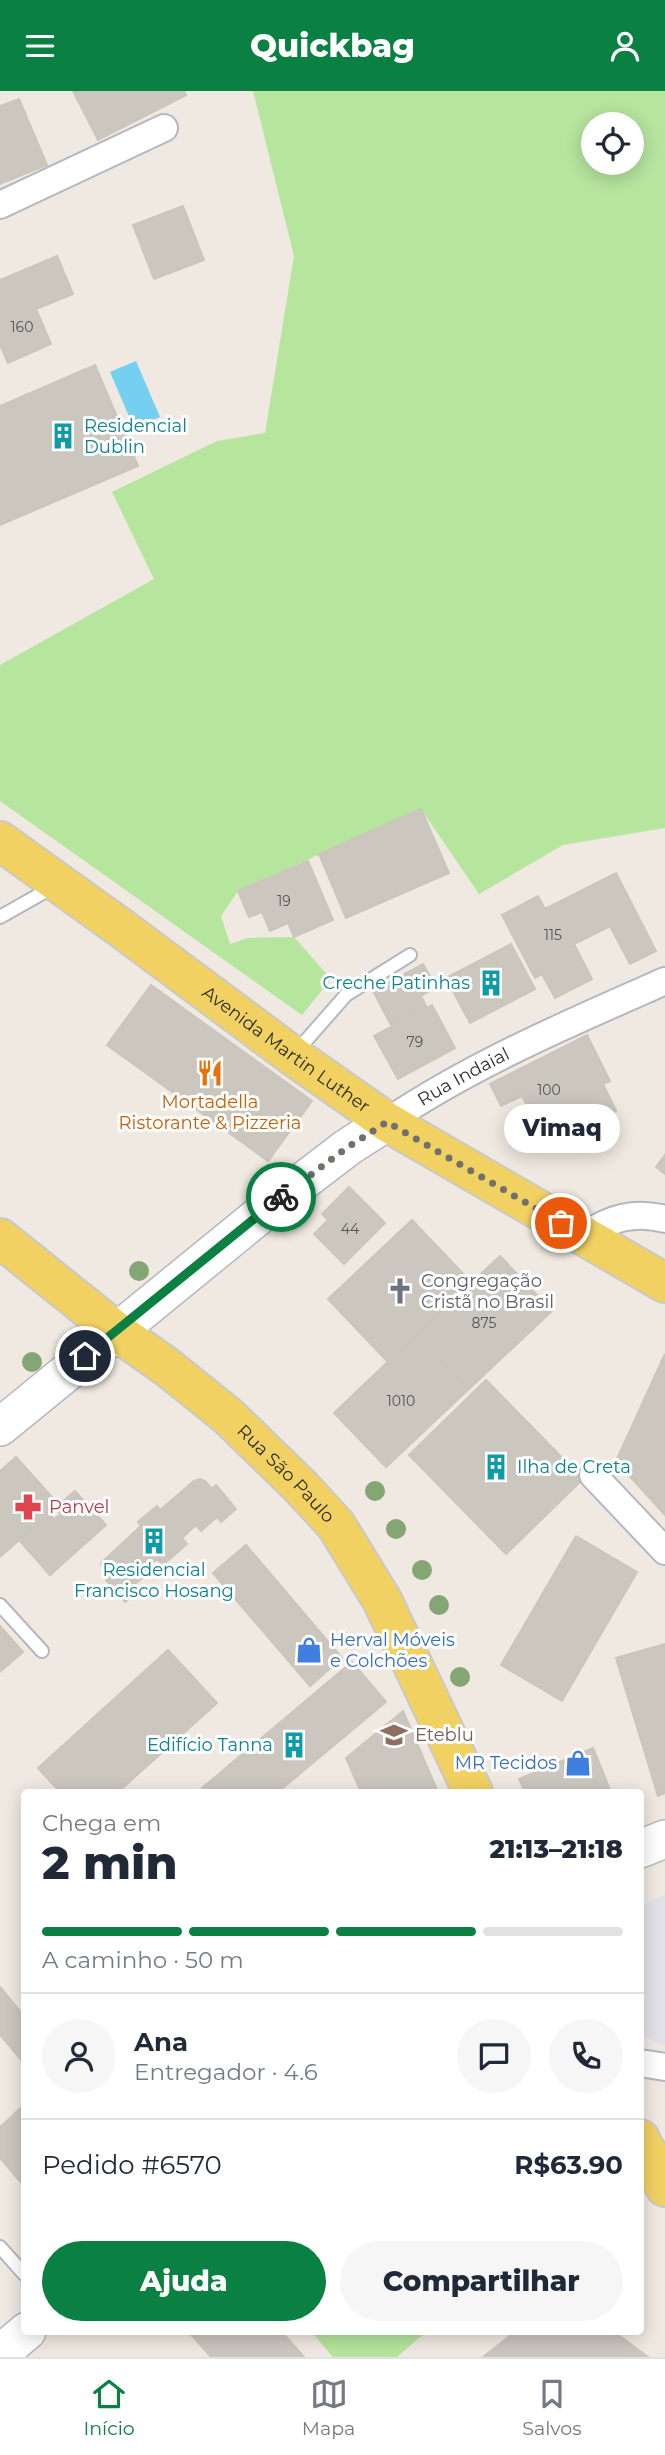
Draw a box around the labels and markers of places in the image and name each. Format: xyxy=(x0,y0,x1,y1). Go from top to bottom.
place label: Residencial Dublin xyxy=(84,415,187,458)
building icon: Residencial Dublin xyxy=(48,421,78,451)
building icon: Creche Patinhas xyxy=(476,968,506,998)
place label: Creche Patinhas xyxy=(322,972,470,994)
restaurant icon: Mortadella Ristorante & Pizzeria xyxy=(195,1058,225,1088)
place label: Mortadella Ristorante & Pizzeria xyxy=(119,1091,301,1134)
callout: Vimaq xyxy=(503,1104,619,1153)
pin xyxy=(531,1193,591,1253)
place label: Congregação Cristã no Brasil xyxy=(421,1270,554,1313)
church icon: Congregação Cristã no Brasil xyxy=(385,1276,415,1306)
pin xyxy=(55,1326,115,1386)
building icon: Ilha de Creta xyxy=(481,1452,511,1482)
place label: Ilha de Creta xyxy=(517,1456,631,1478)
pharmacy icon: Panvel xyxy=(13,1492,43,1522)
place label: Panvel xyxy=(49,1496,109,1518)
building icon: Residencial Francisco Hosang xyxy=(139,1526,169,1556)
place label: Residencial Francisco Hosang xyxy=(74,1559,234,1602)
place label: Herval Móveis e Colchões xyxy=(330,1629,455,1672)
shop icon: Herval Móveis e Colchões xyxy=(294,1635,324,1665)
school or university icon: Eteblu xyxy=(379,1720,409,1750)
place label: Eteblu xyxy=(415,1724,474,1746)
building icon: Edifício Tanna xyxy=(279,1730,309,1760)
place label: Edifício Tanna xyxy=(147,1734,273,1756)
shop icon: MR Tecidos xyxy=(563,1748,593,1778)
place label: MR Tecidos xyxy=(455,1752,557,1774)

